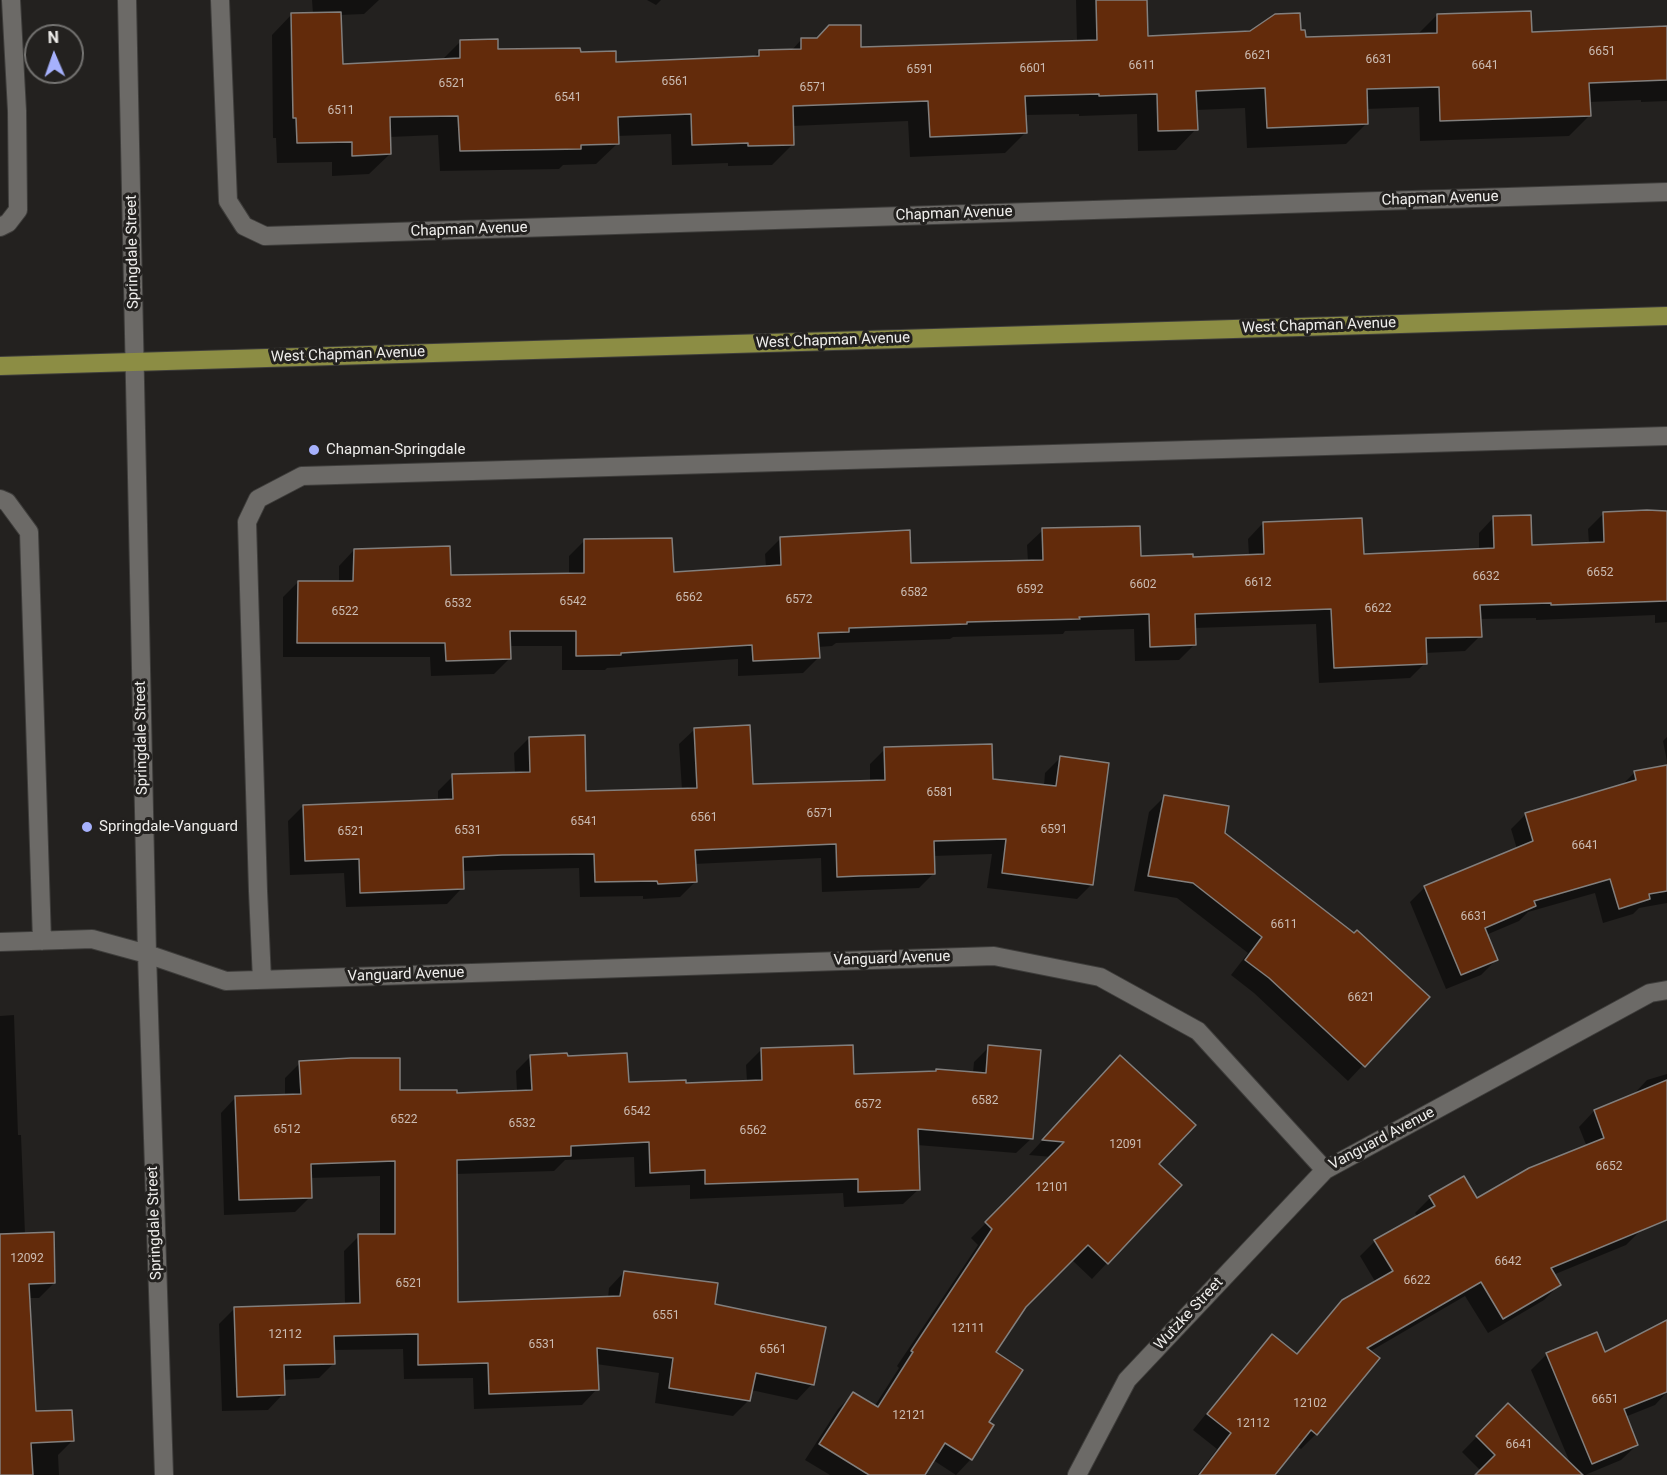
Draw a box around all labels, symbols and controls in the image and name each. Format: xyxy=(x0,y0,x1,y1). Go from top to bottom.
north arrow xyxy=(24,24,84,84)
text: N xyxy=(47,28,59,47)
house number: 6651 xyxy=(1589,45,1615,59)
house number: 6621 xyxy=(1245,49,1271,63)
house number: 6631 xyxy=(1366,53,1392,67)
house number: 6611 xyxy=(1129,59,1155,73)
house number: 6641 xyxy=(1472,59,1498,73)
house number: 6601 xyxy=(1020,62,1046,76)
house number: 6591 xyxy=(907,63,933,77)
house number: 6561 xyxy=(662,75,688,89)
house number: 6521 xyxy=(439,77,465,91)
house number: 6571 xyxy=(800,81,826,95)
house number: 6541 xyxy=(555,91,581,105)
house number: 6511 xyxy=(328,104,354,118)
street label: Chapman Avenue xyxy=(1381,188,1499,210)
street label: Springdale Street xyxy=(123,195,143,309)
street label: Chapman Avenue xyxy=(895,203,1013,225)
street label: Chapman Avenue xyxy=(410,219,528,241)
street label: West Chapman Avenue xyxy=(1242,314,1396,338)
street label: West Chapman Avenue xyxy=(756,329,910,353)
street label: West Chapman Avenue xyxy=(271,343,425,367)
place label: Chapman-Springdale xyxy=(326,441,465,459)
marker: Chapman-Springdale xyxy=(307,443,321,457)
house number: 6652 xyxy=(1587,566,1613,580)
house number: 6632 xyxy=(1473,570,1499,584)
house number: 6612 xyxy=(1245,576,1271,590)
house number: 6602 xyxy=(1130,578,1156,592)
house number: 6592 xyxy=(1017,583,1043,597)
house number: 6582 xyxy=(901,586,927,600)
house number: 6562 xyxy=(676,591,702,605)
house number: 6572 xyxy=(786,593,812,607)
house number: 6542 xyxy=(560,595,586,609)
house number: 6532 xyxy=(445,597,471,611)
house number: 6622 xyxy=(1365,602,1391,616)
house number: 6522 xyxy=(332,605,358,619)
street label: Springdale Street xyxy=(132,681,152,795)
house number: 6581 xyxy=(927,786,953,800)
house number: 6571 xyxy=(807,807,833,821)
house number: 6561 xyxy=(691,811,717,825)
house number: 6541 xyxy=(571,815,597,829)
place label: Springdale-Vanguard xyxy=(99,818,238,836)
marker: Springdale-Vanguard xyxy=(80,820,94,834)
house number: 6591 xyxy=(1041,823,1067,837)
house number: 6531 xyxy=(455,824,481,838)
house number: 6521 xyxy=(338,825,364,839)
house number: 6641 xyxy=(1572,839,1598,853)
house number: 6631 xyxy=(1461,910,1487,924)
house number: 6611 xyxy=(1271,918,1297,932)
street label: Vanguard Avenue xyxy=(833,948,951,970)
street label: Vanguard Avenue xyxy=(347,964,465,986)
house number: 6621 xyxy=(1348,991,1374,1005)
house number: 6582 xyxy=(972,1094,998,1108)
house number: 6572 xyxy=(855,1098,881,1112)
street label: Vanguard Avenue xyxy=(1326,1104,1438,1174)
house number: 6542 xyxy=(624,1105,650,1119)
house number: 6522 xyxy=(391,1113,417,1127)
house number: 6532 xyxy=(509,1117,535,1131)
house number: 6512 xyxy=(274,1123,300,1137)
house number: 6562 xyxy=(740,1124,766,1138)
house number: 12091 xyxy=(1109,1138,1143,1152)
house number: 6652 xyxy=(1596,1160,1622,1174)
street label: Springdale Street xyxy=(144,1166,166,1280)
house number: 12101 xyxy=(1035,1181,1069,1195)
house number: 12092 xyxy=(10,1252,44,1266)
house number: 6642 xyxy=(1495,1255,1521,1269)
street label: Wutzke Street xyxy=(1151,1274,1227,1354)
house number: 6622 xyxy=(1404,1274,1430,1288)
house number: 6521 xyxy=(396,1277,422,1291)
house number: 6551 xyxy=(653,1309,679,1323)
house number: 12111 xyxy=(951,1322,985,1336)
house number: 12112 xyxy=(268,1328,302,1342)
house number: 6531 xyxy=(529,1338,555,1352)
house number: 6561 xyxy=(760,1343,786,1357)
house number: 6651 xyxy=(1592,1393,1618,1407)
house number: 12102 xyxy=(1293,1397,1327,1411)
house number: 12121 xyxy=(892,1409,926,1423)
house number: 12112 xyxy=(1236,1417,1270,1431)
house number: 6641 xyxy=(1506,1438,1532,1452)

